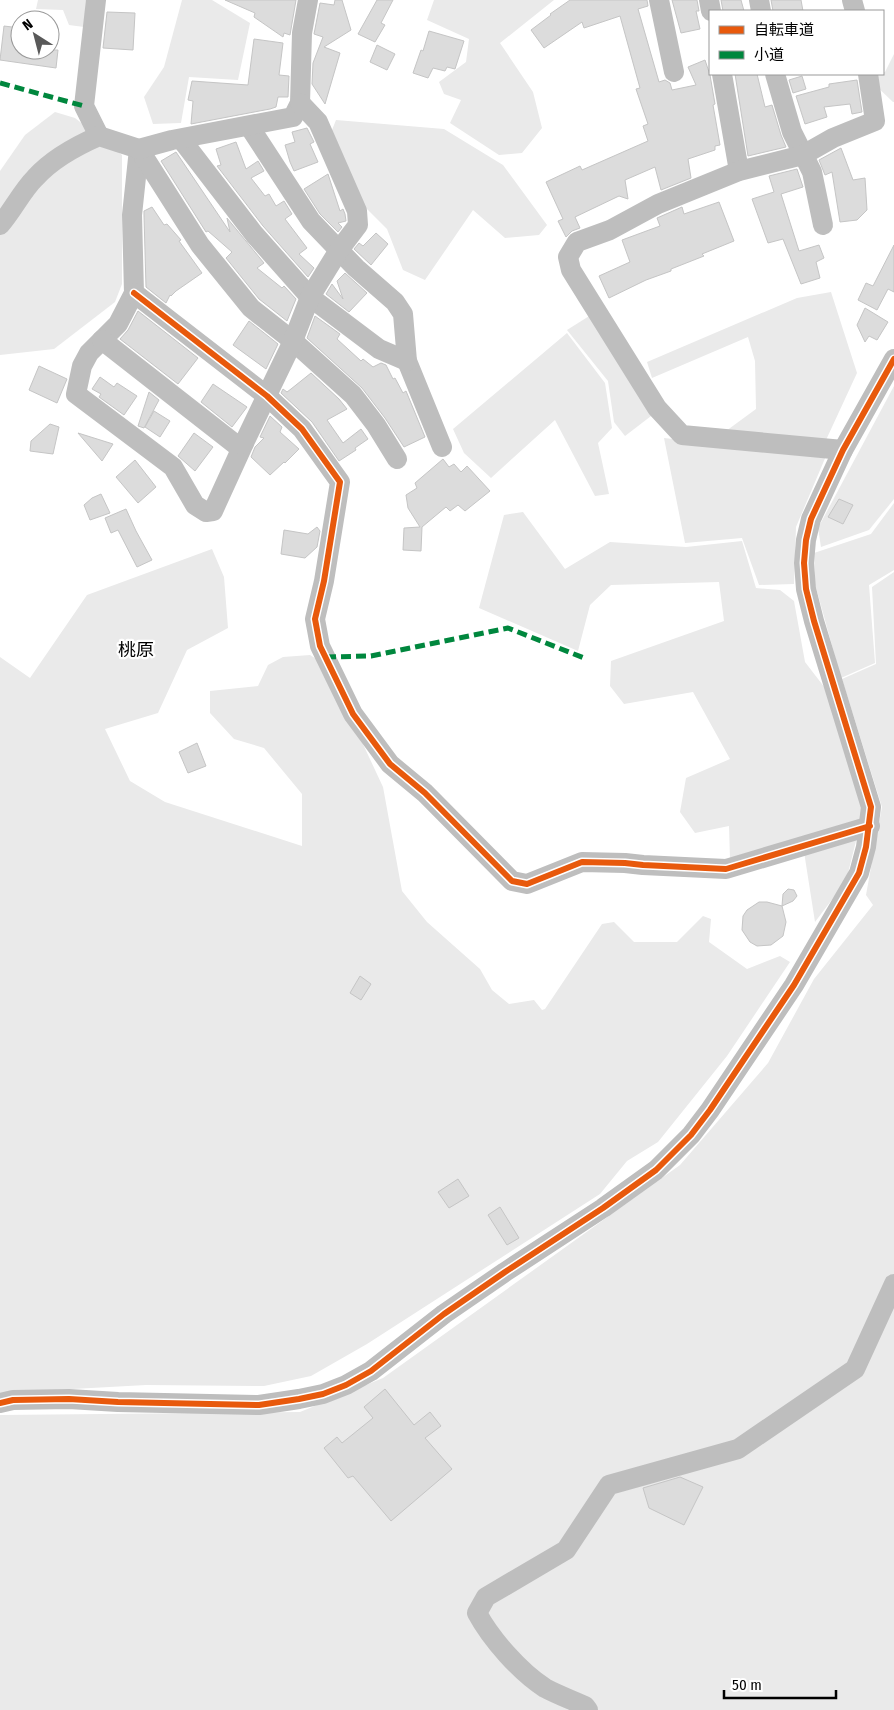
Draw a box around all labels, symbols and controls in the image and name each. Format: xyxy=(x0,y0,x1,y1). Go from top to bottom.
north arrow xyxy=(10,10,60,60)
legend xyxy=(709,10,884,75)
text: N xyxy=(19,16,36,34)
text: 自転車道 xyxy=(754,21,814,39)
text: 小道 xyxy=(754,46,784,64)
district label: 桃原 xyxy=(118,639,154,661)
scale bar xyxy=(724,1668,836,1700)
text: 50 m xyxy=(732,1676,762,1694)

